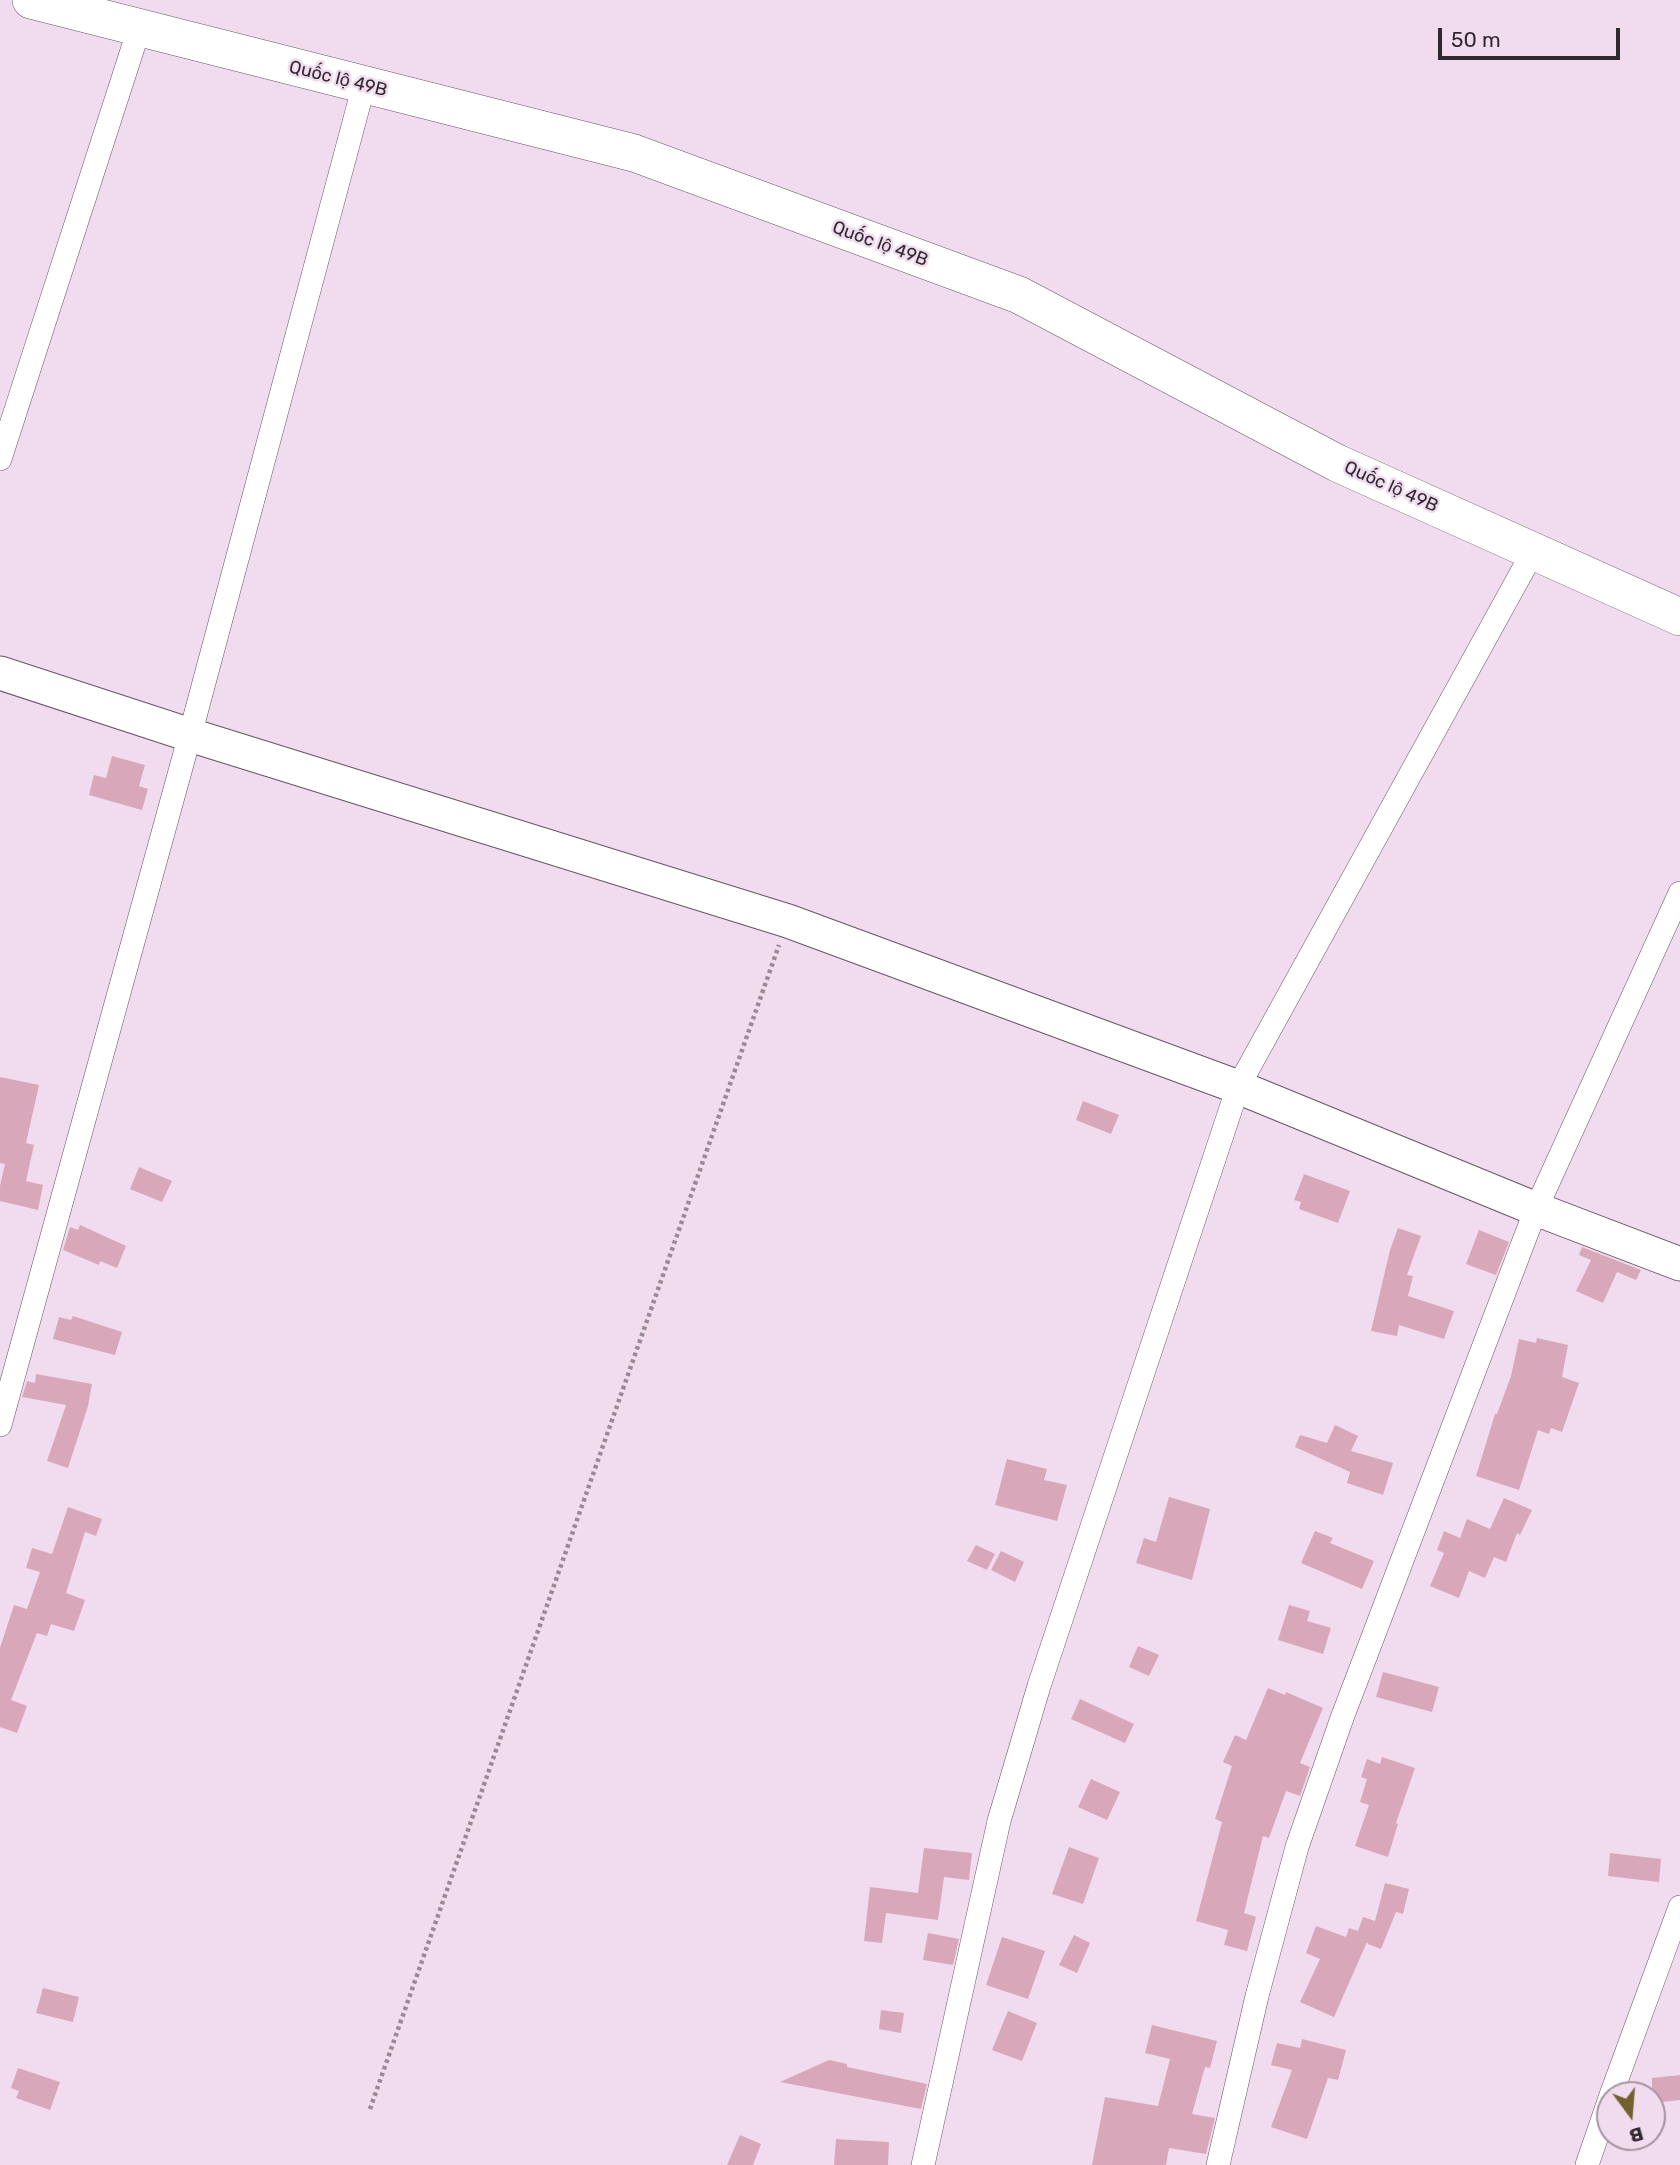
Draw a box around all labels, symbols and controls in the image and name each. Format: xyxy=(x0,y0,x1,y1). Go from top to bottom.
scale bar xyxy=(1442,14,1624,58)
text: 50 m xyxy=(1451,27,1501,52)
street label: Quốc lộ 49B xyxy=(287,56,389,102)
street label: Quốc lộ 49B xyxy=(829,217,931,271)
street label: Quốc lộ 49B xyxy=(1341,457,1441,517)
north arrow xyxy=(1596,2081,1666,2151)
text: B xyxy=(1627,2122,1646,2148)

